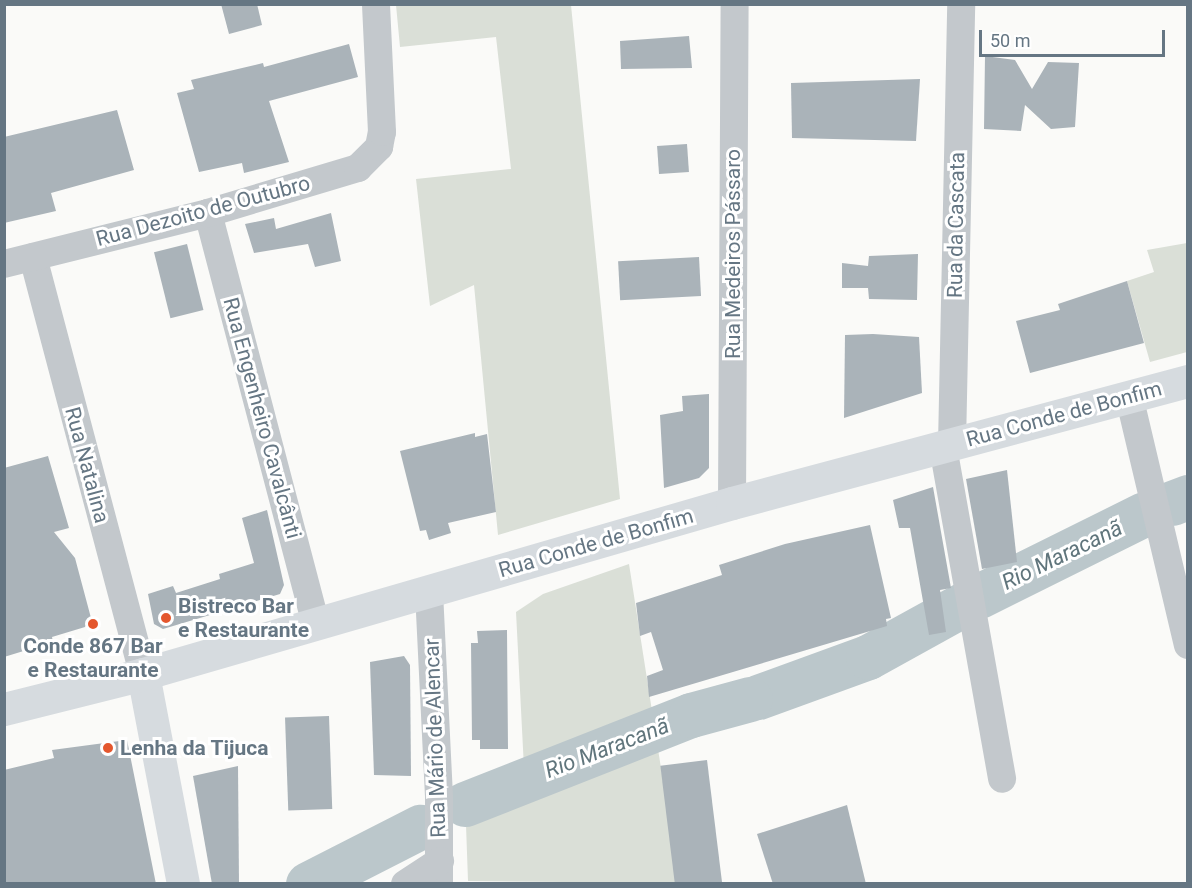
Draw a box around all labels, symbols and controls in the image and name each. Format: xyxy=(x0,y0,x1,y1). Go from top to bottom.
scale bar xyxy=(982,18,1168,56)
text: 50 m xyxy=(990,30,1030,51)
street label: Rua Medeiros Pássaro xyxy=(720,149,746,359)
street label: Rua da Cascata xyxy=(942,152,970,298)
street label: Rua Dezoito de Outubro xyxy=(93,170,313,252)
street label: Rua Engenheiro Cavalcânti xyxy=(218,295,306,541)
street label: Rua Conde de Bonfim xyxy=(963,376,1165,452)
street label: Rua Natalina xyxy=(59,404,115,526)
street label: Rua Conde de Bonfim xyxy=(496,503,696,583)
water label: Rio Maracanã xyxy=(997,514,1127,596)
place label: Bistreco Bar e Restaurante xyxy=(178,593,309,643)
marker: Bistreco Bar e Restaurante xyxy=(159,611,173,625)
marker: Conde 867 Bar e Restaurante xyxy=(86,617,100,631)
place label: Conde 867 Bar e Restaurante xyxy=(23,633,163,683)
street label: Rua Mário de Alencar xyxy=(419,638,451,838)
water label: Rio Maracanã xyxy=(541,712,673,784)
place label: Lenha da Tijuca xyxy=(120,735,269,761)
marker: Lenha da Tijuca xyxy=(101,741,115,755)

